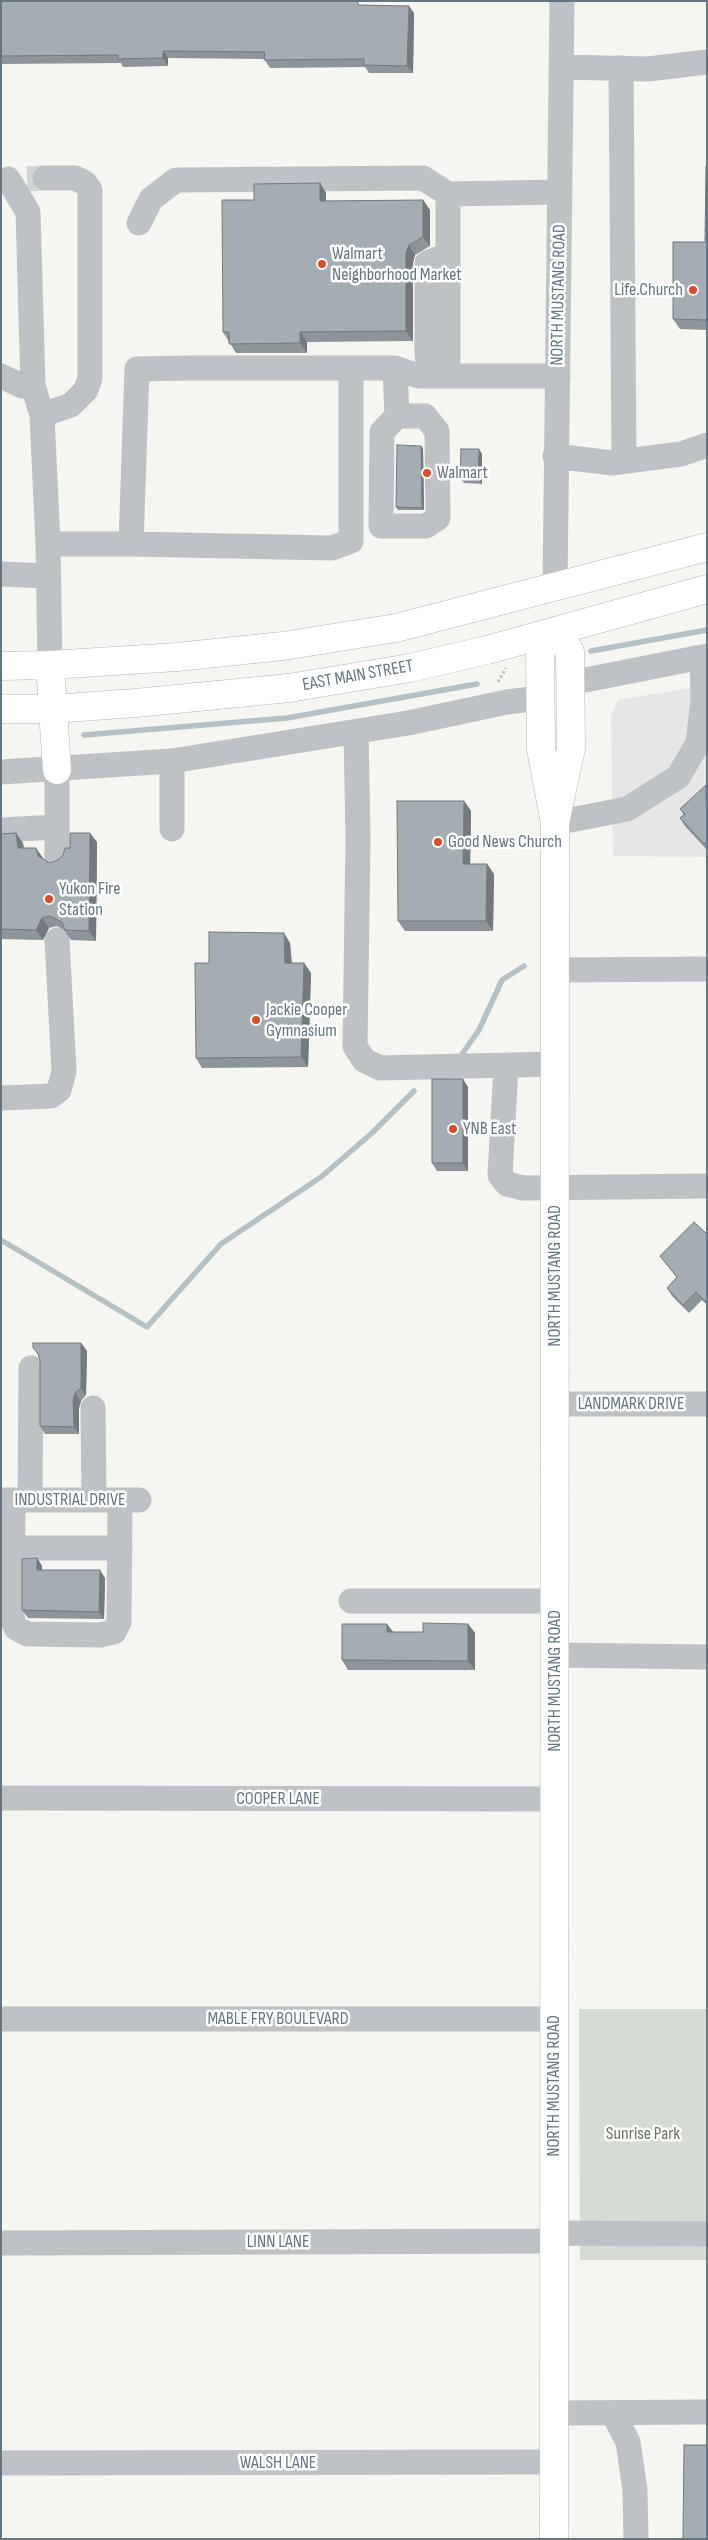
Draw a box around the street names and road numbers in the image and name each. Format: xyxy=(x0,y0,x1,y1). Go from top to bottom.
street label: NORTH MUSTANG ROAD xyxy=(547,224,571,366)
street label: EAST MAIN STREET xyxy=(301,656,415,696)
street label: NORTH MUSTANG ROAD xyxy=(544,1205,566,1347)
street label: LANDMARK DRIVE xyxy=(578,1393,684,1415)
street label: INDUSTRIAL DRIVE xyxy=(15,1489,125,1511)
street label: NORTH MUSTANG ROAD xyxy=(544,1610,566,1752)
street label: COOPER LANE xyxy=(236,1788,320,1810)
street label: MABLE FRY BOULEVARD xyxy=(207,2008,349,2030)
street label: NORTH MUSTANG ROAD xyxy=(543,2015,565,2157)
street label: LINN LANE xyxy=(247,2231,309,2253)
street label: WALSH LANE xyxy=(240,2452,316,2474)

